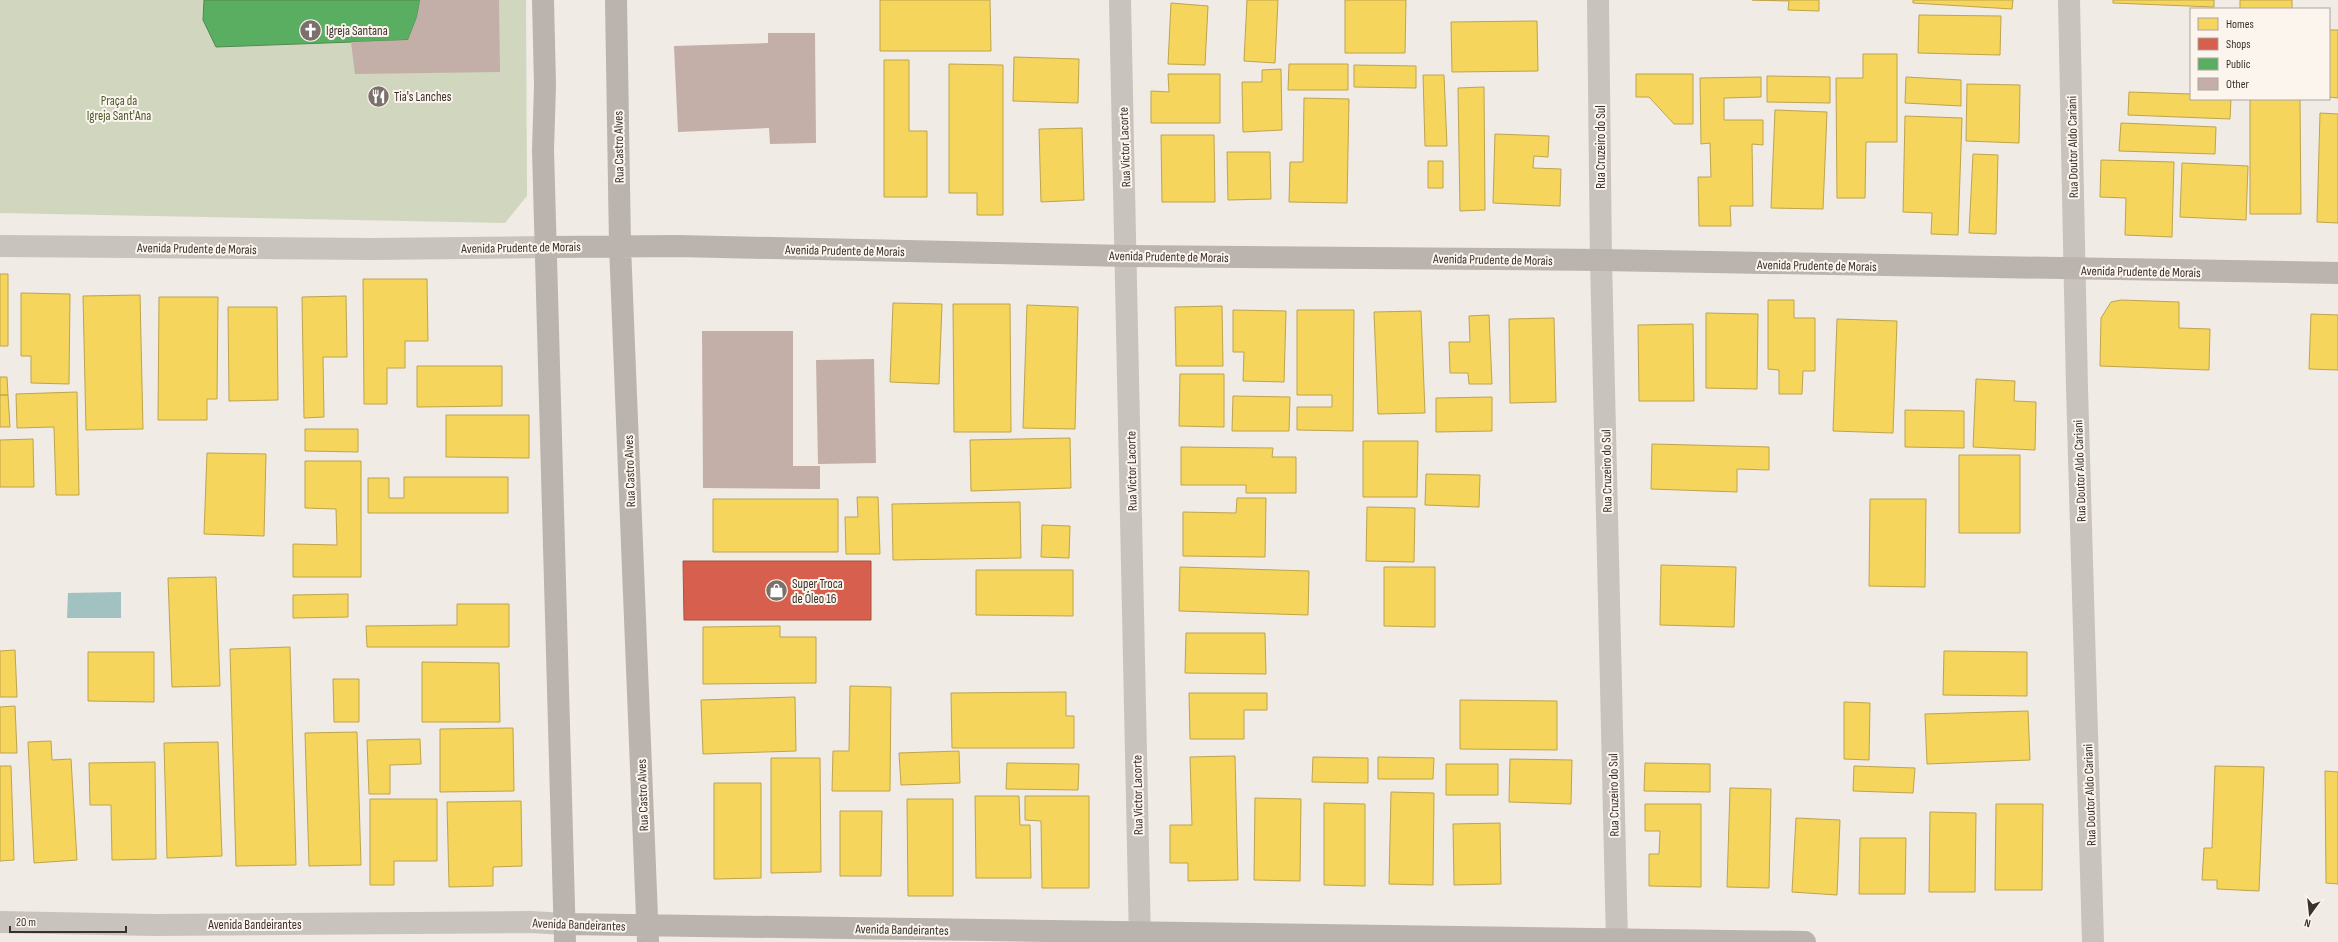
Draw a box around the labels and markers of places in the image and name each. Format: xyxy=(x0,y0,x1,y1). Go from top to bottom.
church icon: Igreja Santana xyxy=(297,17,323,43)
place label: Igreja Santana xyxy=(326,23,388,39)
restaurant icon: Tia's Lanches xyxy=(366,83,392,109)
place label: Tia's Lanches xyxy=(394,89,452,105)
place label: Super Troca de Óleo 16 xyxy=(792,576,843,607)
shop icon: Super Troca de Óleo 16 xyxy=(764,577,790,603)

